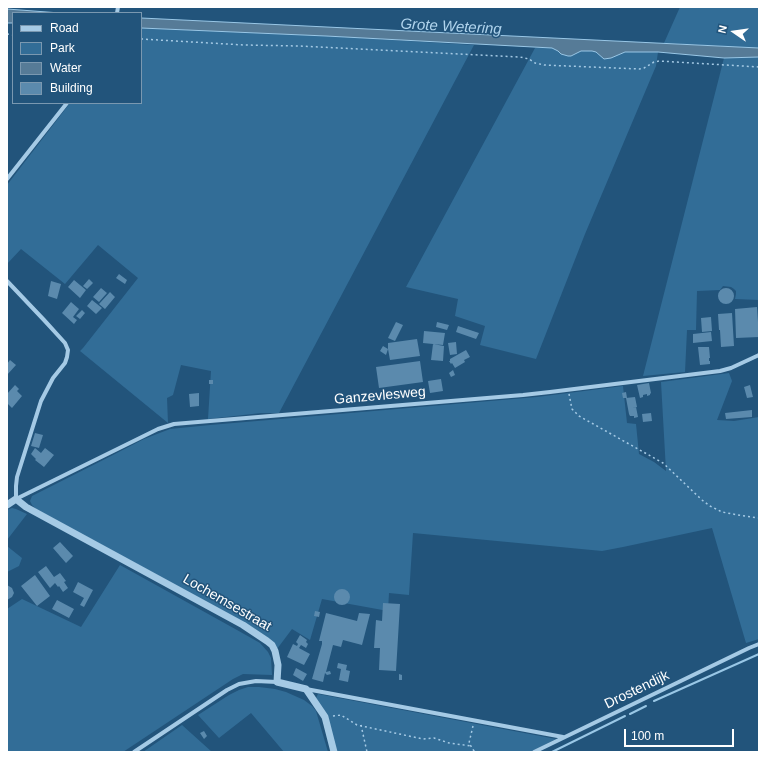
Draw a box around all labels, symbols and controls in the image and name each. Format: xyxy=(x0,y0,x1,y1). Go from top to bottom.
legend xyxy=(12,12,142,104)
north arrow xyxy=(714,12,754,52)
water label: Grote Wetering xyxy=(400,15,502,39)
text: Road xyxy=(50,21,79,35)
text: N xyxy=(716,24,729,35)
text: Park xyxy=(50,41,75,55)
text: Water xyxy=(50,61,82,75)
text: Building xyxy=(50,81,93,95)
street label: Ganzevlesweg xyxy=(334,384,426,408)
street label: Lochemsestraat xyxy=(180,571,274,635)
street label: Drostendijk xyxy=(602,667,672,713)
scale bar xyxy=(626,721,736,747)
text: 100 m xyxy=(631,729,664,743)

